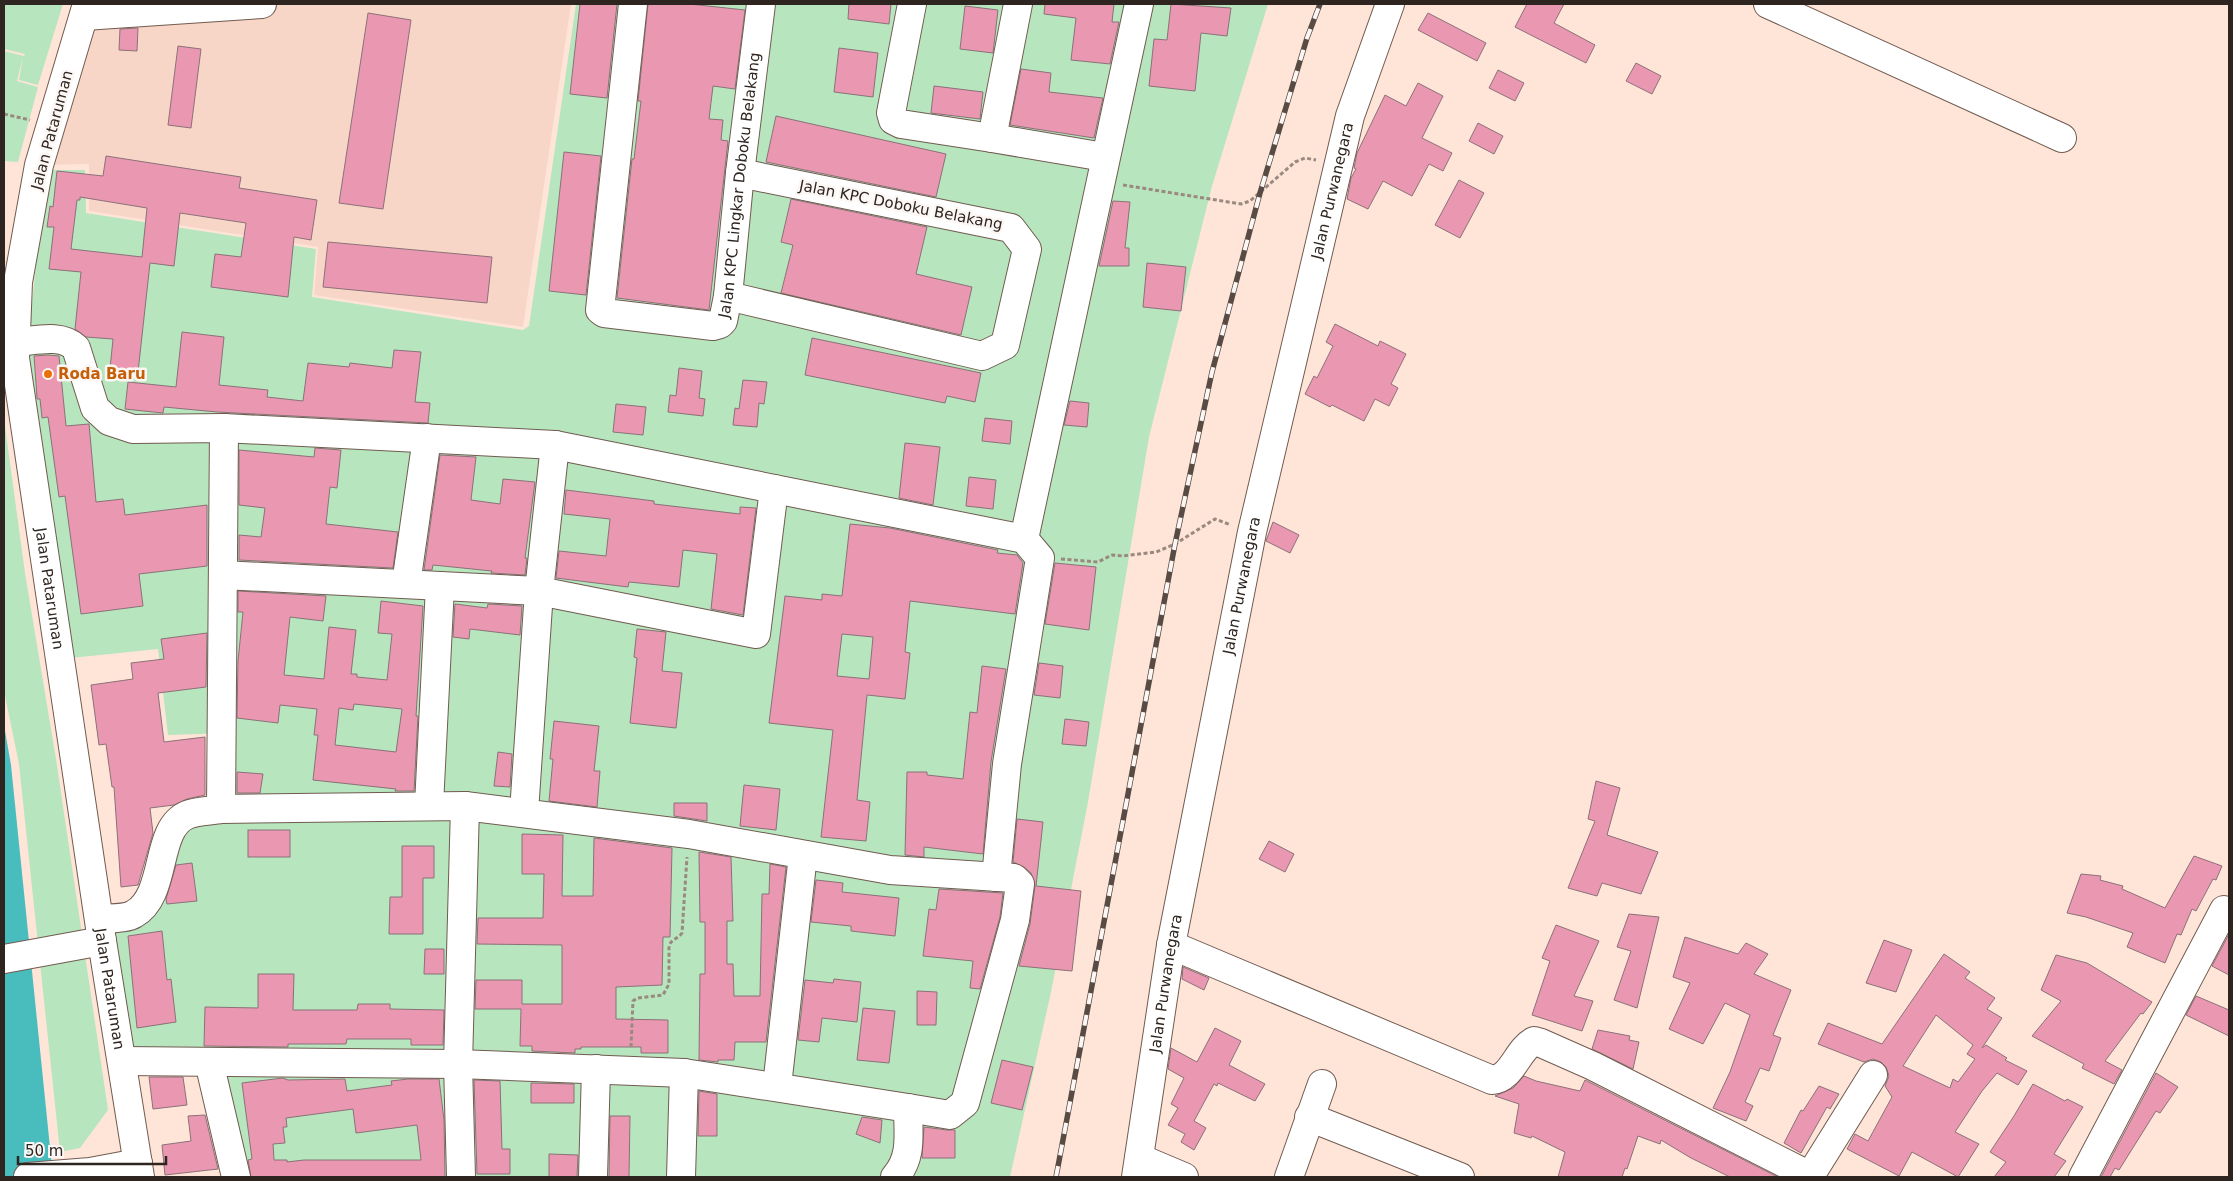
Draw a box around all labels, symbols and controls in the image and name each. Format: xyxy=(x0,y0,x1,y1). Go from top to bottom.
street label: Jalan KPC Lingkar Doboku Belakang xyxy=(715,51,764,320)
street label: Jalan Pataruman xyxy=(27,68,77,193)
street label: Jalan Purwanegara xyxy=(1307,121,1357,262)
street label: Jalan KPC Doboku Belakang xyxy=(797,176,1004,234)
place label: Roda Baru xyxy=(58,365,146,383)
marker: Roda Baru xyxy=(42,368,54,380)
street label: Jalan Purwanegara xyxy=(1219,515,1264,657)
street label: Jalan Pataruman xyxy=(31,525,67,651)
street label: Jalan Purwanegara xyxy=(1146,912,1186,1055)
street label: Jalan Pataruman xyxy=(91,926,128,1051)
scale bar xyxy=(18,1134,165,1166)
text: 50 m xyxy=(25,1142,63,1160)

